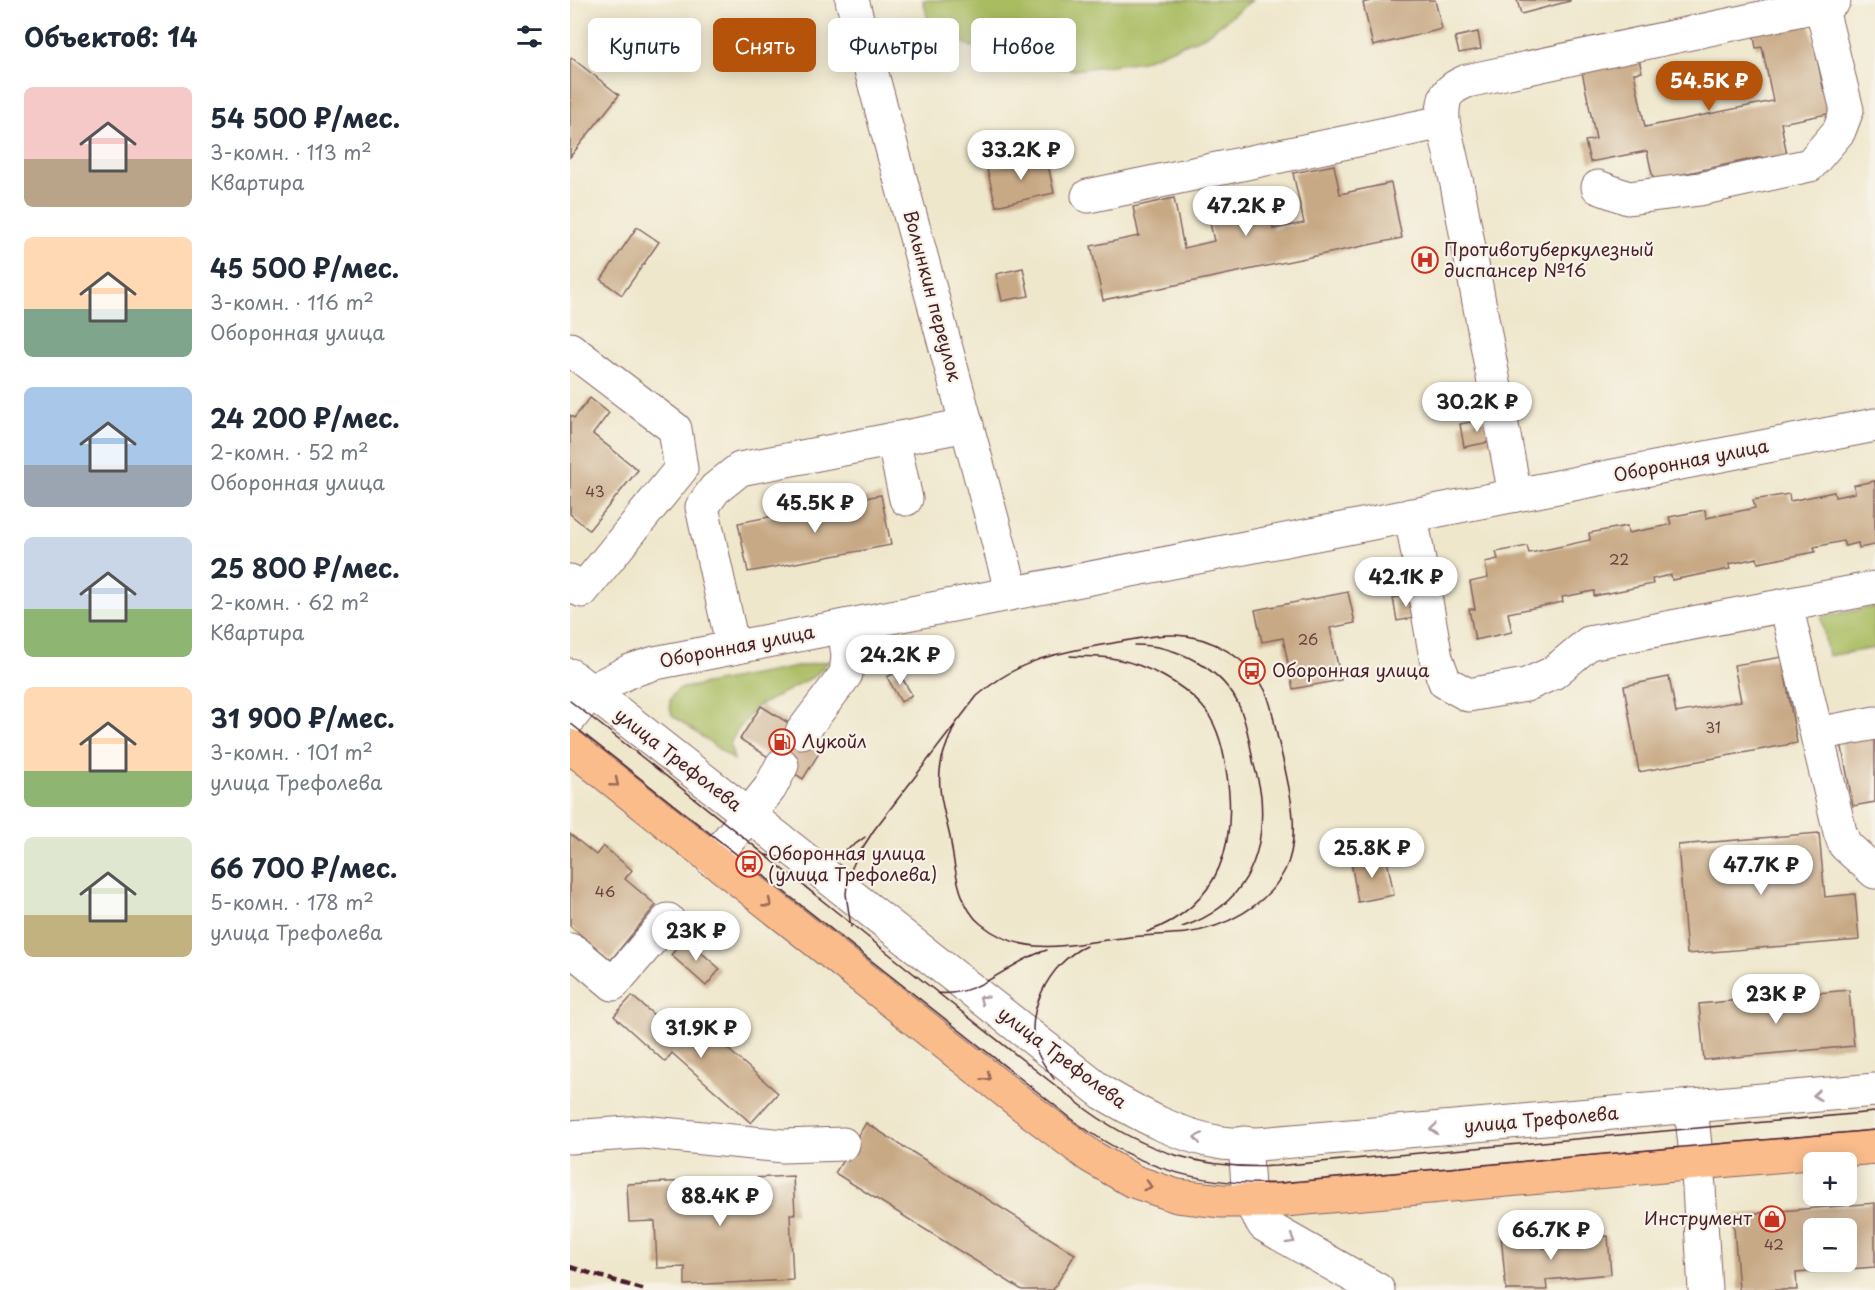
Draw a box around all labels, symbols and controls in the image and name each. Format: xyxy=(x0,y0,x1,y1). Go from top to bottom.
text: Объектов: 14 xyxy=(24,17,198,56)
chip: Купить xyxy=(588,18,701,72)
chip: Снять xyxy=(713,18,816,72)
chip: Фильтры xyxy=(828,18,959,72)
chip: Новое xyxy=(971,18,1076,72)
icon: filters xyxy=(513,20,546,53)
pin: 54.5K ₽ xyxy=(1654,61,1764,112)
text: 54.5K ₽ xyxy=(1670,65,1748,95)
text: 54 500 ₽/мес. xyxy=(210,98,400,137)
icon: home xyxy=(72,111,144,183)
pin: 33.2K ₽ xyxy=(966,130,1076,181)
text: 33.2K ₽ xyxy=(981,134,1061,164)
text: 3-комн. · 113 m² xyxy=(210,137,372,167)
text: Квартира xyxy=(210,167,304,197)
pin: 47.2K ₽ xyxy=(1191,186,1301,237)
text: 47.2K ₽ xyxy=(1207,190,1285,220)
street label: Волынкин переулок xyxy=(898,207,969,384)
place label: Противотуберкулезный диспансер №16 xyxy=(1444,235,1654,283)
hospital icon: Противотуберкулезный диспансер №16 xyxy=(1410,245,1440,275)
text: 45 500 ₽/мес. xyxy=(210,248,399,287)
icon: home xyxy=(72,261,144,333)
text: 3-комн. · 116 m² xyxy=(210,287,374,317)
text: Оборонная улица xyxy=(210,317,385,347)
pin: 30.2K ₽ xyxy=(1422,382,1532,433)
text: 30.2K ₽ xyxy=(1436,386,1518,416)
text: 24 200 ₽/мес. xyxy=(210,398,400,437)
icon: home xyxy=(72,411,144,483)
street label: Оборонная улица xyxy=(1611,431,1771,488)
text: 2-комн. · 52 m² xyxy=(210,437,369,467)
text: Оборонная улица xyxy=(210,467,385,497)
house number: 43 xyxy=(585,479,605,502)
pin: 45.5K ₽ xyxy=(760,483,870,534)
text: 45.5K ₽ xyxy=(776,487,854,517)
house number: 22 xyxy=(1609,547,1629,570)
text: 25 800 ₽/мес. xyxy=(210,548,400,587)
pin: 42.1K ₽ xyxy=(1351,557,1461,608)
icon: home xyxy=(72,561,144,633)
text: 42.1K ₽ xyxy=(1369,561,1443,591)
text: 2-комн. · 62 m² xyxy=(210,587,369,617)
text: Квартира xyxy=(210,617,304,647)
street label: Оборонная улица xyxy=(657,617,817,674)
house number: 26 xyxy=(1298,627,1318,650)
pin: 24.2K ₽ xyxy=(845,635,955,686)
text: 24.2K ₽ xyxy=(860,639,940,669)
bus stop icon: Оборонная улица xyxy=(1237,656,1267,686)
place label: Оборонная улица xyxy=(1272,656,1430,683)
text: 31 900 ₽/мес. xyxy=(210,698,395,737)
street label: улица Трефолева xyxy=(609,700,749,818)
icon: home xyxy=(72,711,144,783)
house number: 31 xyxy=(1705,715,1721,738)
fuel station icon: Лукойл xyxy=(767,727,797,757)
place label: Лукойл xyxy=(802,727,867,754)
text: 3-комн. · 101 m² xyxy=(210,737,373,767)
text: улица Трефолева xyxy=(210,767,382,797)
one-way arrow xyxy=(609,776,620,787)
pin: 25.8K ₽ xyxy=(1317,828,1427,879)
text: 25.8K ₽ xyxy=(1333,832,1411,862)
place label: Оборонная улица (улица Трефолева) xyxy=(768,839,937,887)
pin: 47.7K ₽ xyxy=(1706,845,1816,896)
text: 66 700 ₽/мес. xyxy=(210,848,397,887)
bus stop icon: Оборонная улица (улица Трефолева) xyxy=(734,849,764,879)
text: 47.7K ₽ xyxy=(1723,849,1799,879)
icon: home xyxy=(72,861,144,933)
house number: 46 xyxy=(595,879,615,902)
text: 5-комн. · 178 m² xyxy=(210,887,374,917)
one-way arrow xyxy=(761,897,772,908)
pin: 23K ₽ xyxy=(654,911,738,962)
text: 23K ₽ xyxy=(666,915,726,945)
text: улица Трефолева xyxy=(210,917,382,947)
pin: 23K ₽ xyxy=(1734,974,1818,1025)
text: 23K ₽ xyxy=(1746,978,1806,1008)
one-way arrow xyxy=(979,996,990,1007)
street label: улица Трефолева xyxy=(993,999,1134,1115)
pin: 31.9K ₽ xyxy=(646,1008,756,1059)
text: 31.9K ₽ xyxy=(665,1012,737,1042)
one-way arrow xyxy=(980,1070,991,1081)
one-way arrow xyxy=(1812,1088,1821,1101)
street label: улица Трефолева xyxy=(1462,1098,1620,1139)
one-way arrow xyxy=(1430,1122,1439,1135)
one-way arrow xyxy=(1194,1132,1204,1145)
map controls xyxy=(1803,1152,1857,1272)
button: + xyxy=(1803,1152,1857,1206)
pin: 88.4K ₽ xyxy=(665,1176,775,1227)
one-way arrow xyxy=(1142,1179,1153,1191)
text: 88.4K ₽ xyxy=(681,1180,759,1210)
place label: Инструмент xyxy=(1644,1204,1752,1231)
shop icon: Инструмент xyxy=(1757,1204,1787,1234)
pin: 66.7K ₽ xyxy=(1496,1210,1606,1261)
text: 66.7K ₽ xyxy=(1512,1214,1590,1244)
button: − xyxy=(1803,1218,1857,1272)
house number: 42 xyxy=(1764,1232,1784,1255)
one-way arrow xyxy=(1284,1233,1295,1244)

